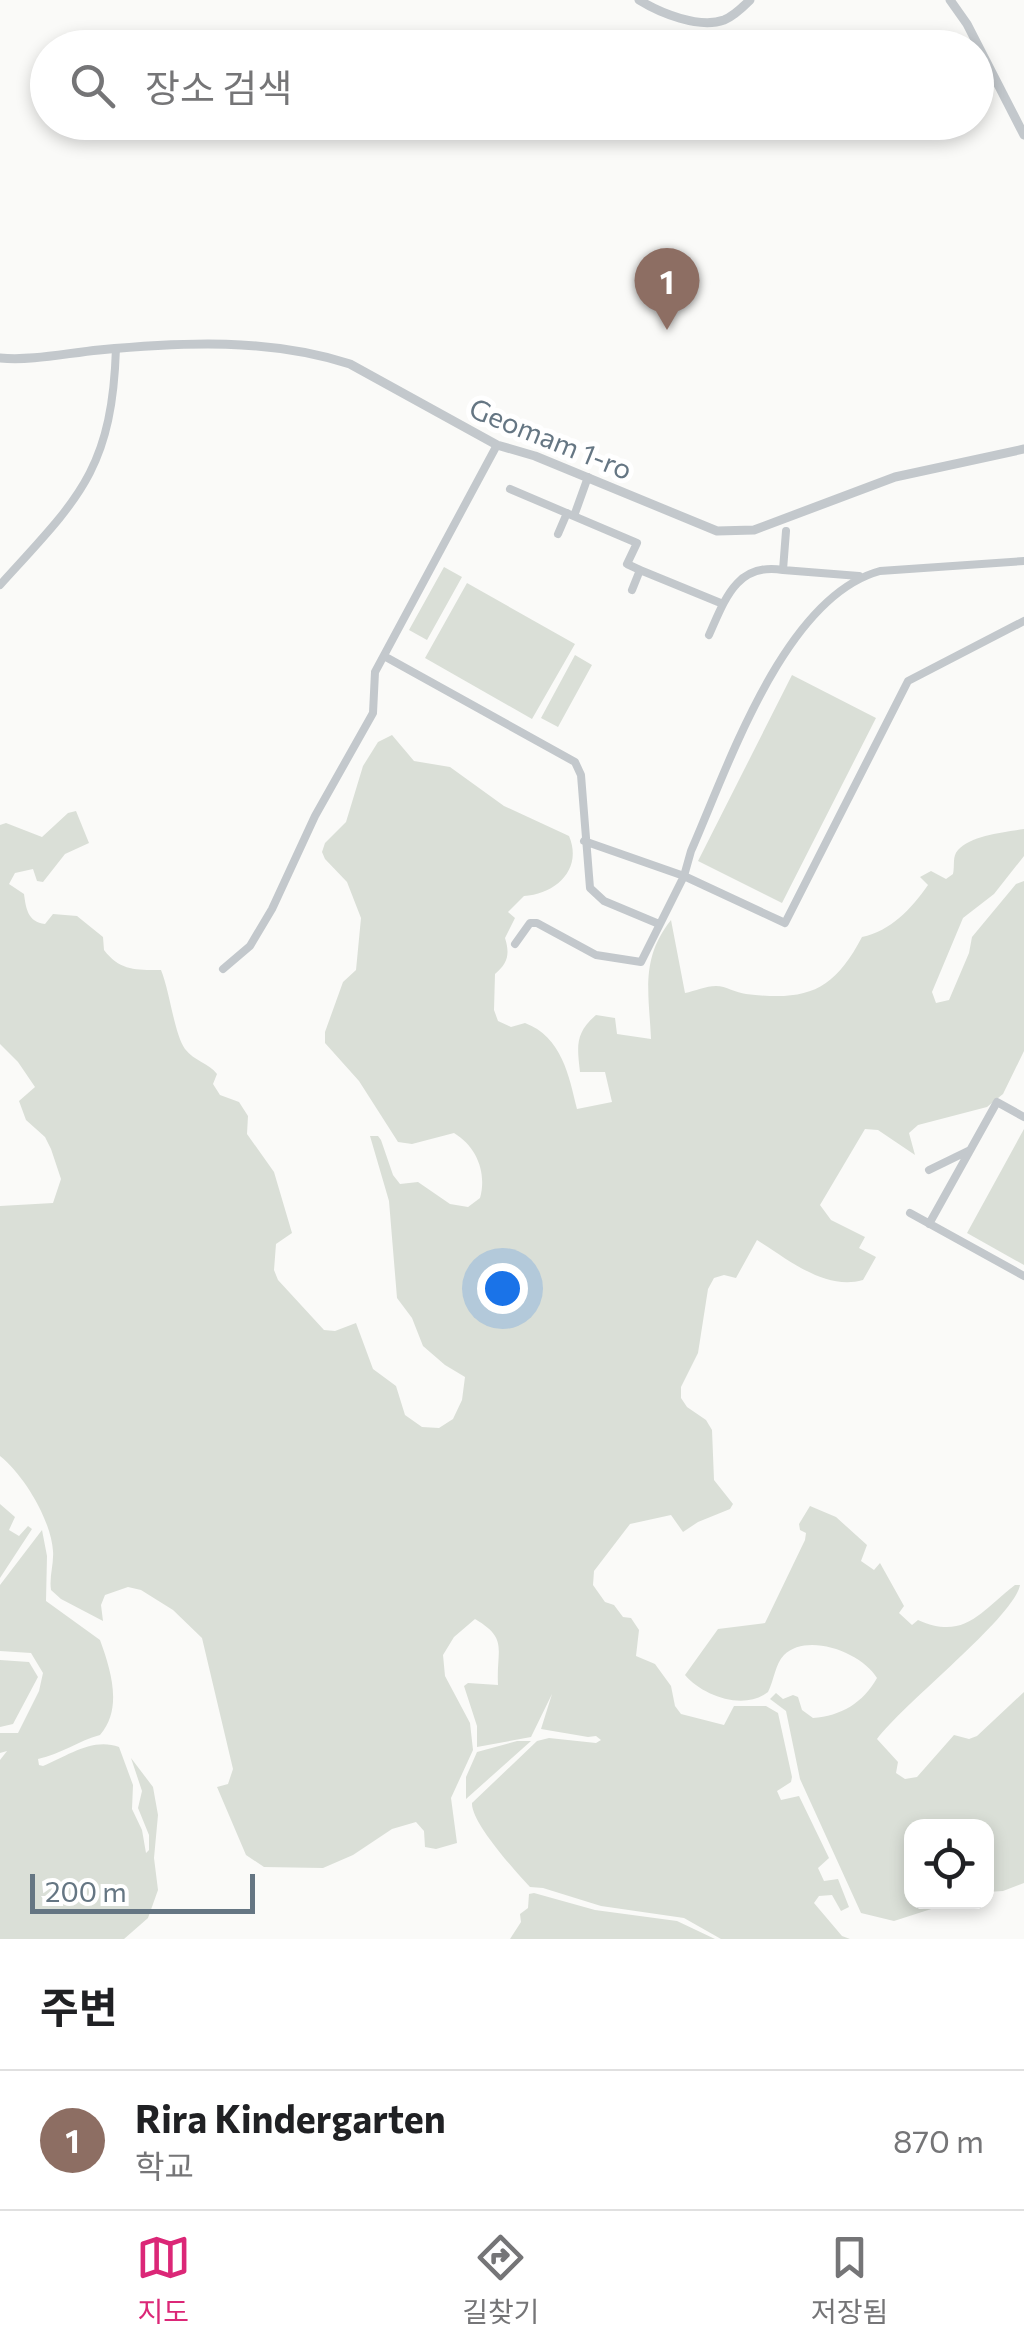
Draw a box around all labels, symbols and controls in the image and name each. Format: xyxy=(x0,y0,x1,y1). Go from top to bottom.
search box xyxy=(30,30,994,140)
icon: search xyxy=(65,58,120,113)
text: 장소 검색 xyxy=(145,63,292,110)
pin: 1 xyxy=(634,248,700,330)
street label: Geomam 1-ro xyxy=(465,390,637,486)
your location xyxy=(477,1263,528,1314)
map controls xyxy=(904,1819,994,1909)
button: locate xyxy=(904,1819,994,1909)
scale bar xyxy=(30,1869,255,1914)
text: 200 m xyxy=(45,1874,127,1908)
text: 주변 xyxy=(40,1980,117,2032)
text: Rira Kindergarten xyxy=(135,2094,446,2141)
text: 1 xyxy=(65,2120,80,2160)
text: 870 m xyxy=(893,2120,984,2160)
text: 학교 xyxy=(135,2145,194,2185)
tab: 지도 xyxy=(136,2230,191,2330)
tab: 길찾기 xyxy=(462,2230,539,2330)
tab: 저장됨 xyxy=(811,2230,888,2330)

